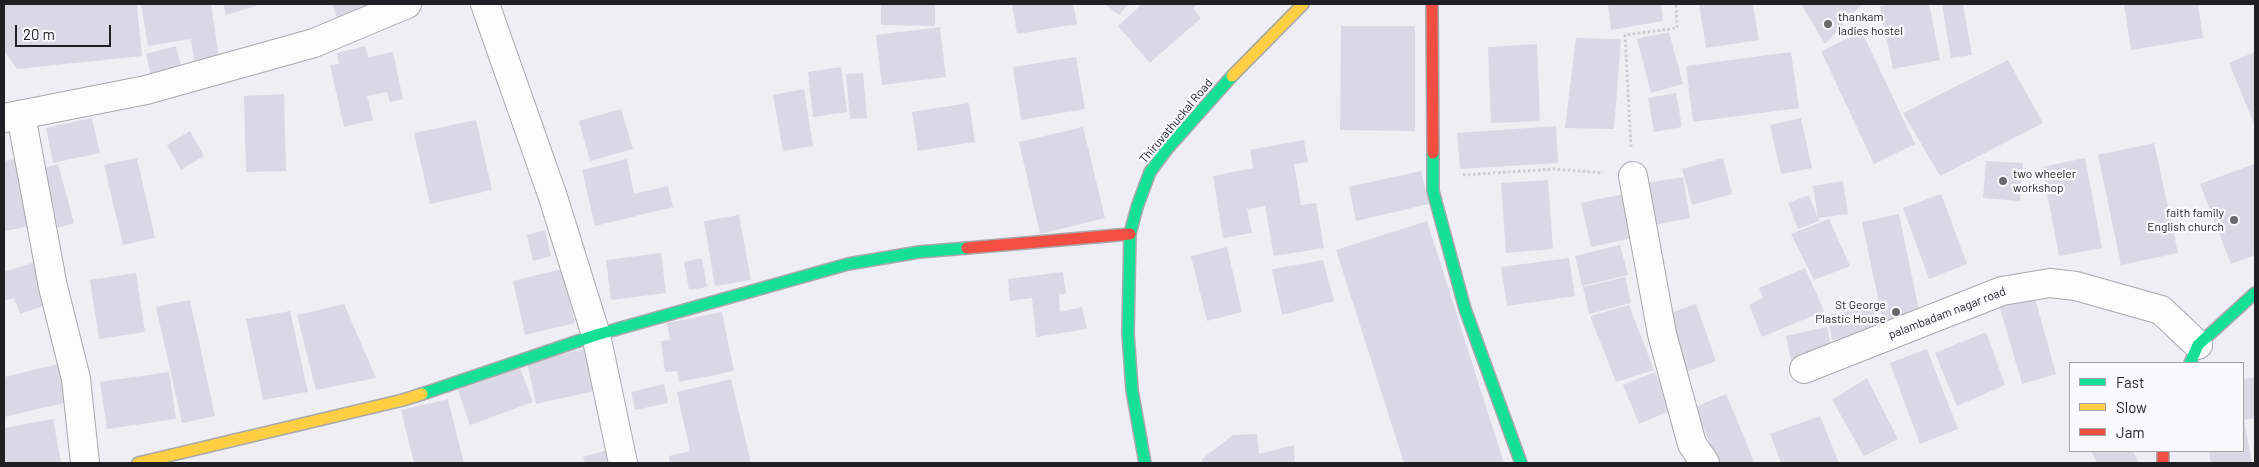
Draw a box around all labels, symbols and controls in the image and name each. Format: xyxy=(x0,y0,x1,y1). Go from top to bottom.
place label: thankam ladies hostel xyxy=(1838,10,1903,38)
scale bar xyxy=(18,15,114,47)
marker: thankam ladies hostel xyxy=(1822,18,1834,30)
text: 20 m xyxy=(23,25,55,43)
street label: Thiruvathuckal Road xyxy=(1136,76,1216,166)
place label: two wheeler workshop xyxy=(2013,167,2076,195)
marker: two wheeler workshop xyxy=(1997,175,2009,187)
place label: faith family English church xyxy=(2147,206,2224,234)
marker: faith family English church xyxy=(2228,214,2240,226)
street label: palambadam nagar road xyxy=(1886,284,2008,342)
place label: St George Plastic House xyxy=(1815,298,1886,326)
marker: St George Plastic House xyxy=(1890,306,1902,318)
legend xyxy=(2069,362,2244,452)
text: Fast xyxy=(2116,373,2144,391)
text: Slow xyxy=(2116,398,2147,416)
text: Jam xyxy=(2116,423,2145,441)

